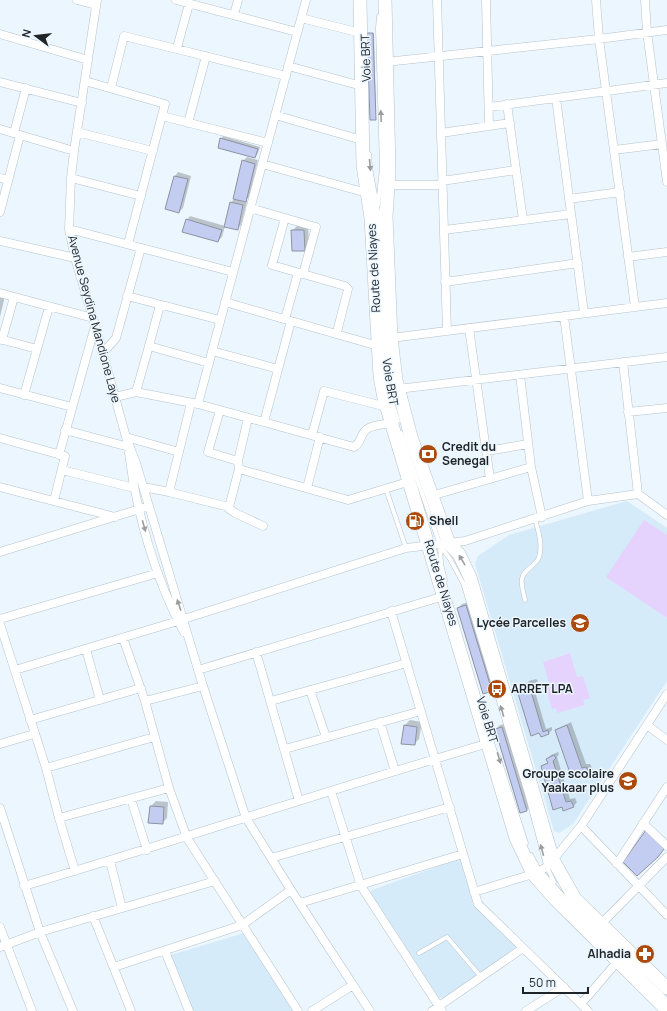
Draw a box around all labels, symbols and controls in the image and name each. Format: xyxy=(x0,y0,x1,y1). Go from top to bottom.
north arrow xyxy=(16,16,56,56)
text: N xyxy=(18,27,34,39)
street label: Voie BRT xyxy=(356,33,375,82)
one-way arrow xyxy=(377,110,384,122)
one-way arrow xyxy=(367,159,373,171)
street label: Route de Niayes xyxy=(363,223,384,313)
street label: Avenue Seydina Mandione Laye xyxy=(64,233,125,405)
street label: Voie BRT xyxy=(378,357,403,408)
place label: Credit du Senegal xyxy=(442,438,496,469)
bank icon: Credit du Senegal xyxy=(417,443,439,465)
fuel station icon: Shell xyxy=(404,510,426,532)
place label: Shell xyxy=(429,512,458,529)
one-way arrow xyxy=(141,520,147,532)
street label: Route de Niayes xyxy=(420,538,463,628)
one-way arrow xyxy=(458,555,466,565)
one-way arrow xyxy=(176,598,182,610)
school or university icon: Lycée Parcelles xyxy=(569,612,591,634)
place label: Lycée Parcelles xyxy=(476,614,566,631)
bus stop icon: ARRET LPA xyxy=(486,678,508,700)
place label: ARRET LPA xyxy=(511,680,573,697)
street label: Voie BRT xyxy=(472,694,503,746)
one-way arrow xyxy=(499,705,505,717)
one-way arrow xyxy=(496,752,502,764)
place label: Groupe scolaire Yaakaar plus xyxy=(522,765,614,796)
school or university icon: Groupe scolaire Yaakaar plus xyxy=(617,770,639,792)
one-way arrow xyxy=(539,843,545,855)
pharmacy icon: Alhadia xyxy=(634,943,656,965)
place label: Alhadia xyxy=(587,945,631,962)
scale bar xyxy=(523,969,588,995)
text: 50 m xyxy=(529,974,556,991)

